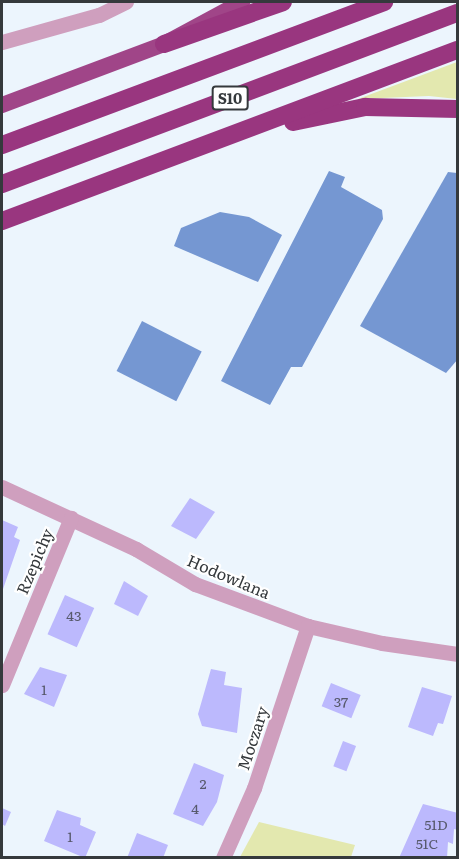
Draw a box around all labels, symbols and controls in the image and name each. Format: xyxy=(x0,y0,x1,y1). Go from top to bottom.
road number: S10 xyxy=(210,86,250,110)
street label: Rzepichy xyxy=(12,525,56,597)
street label: Hodowlana xyxy=(185,550,273,602)
house number: 43 xyxy=(66,607,82,623)
house number: 1 xyxy=(41,681,47,697)
house number: 37 xyxy=(334,693,348,709)
street label: Moczary xyxy=(233,704,271,772)
house number: 2 xyxy=(199,775,207,791)
house number: 4 xyxy=(191,800,199,816)
house number: 51D xyxy=(424,816,448,832)
house number: 1 xyxy=(67,828,73,844)
house number: 51C xyxy=(416,835,438,851)

